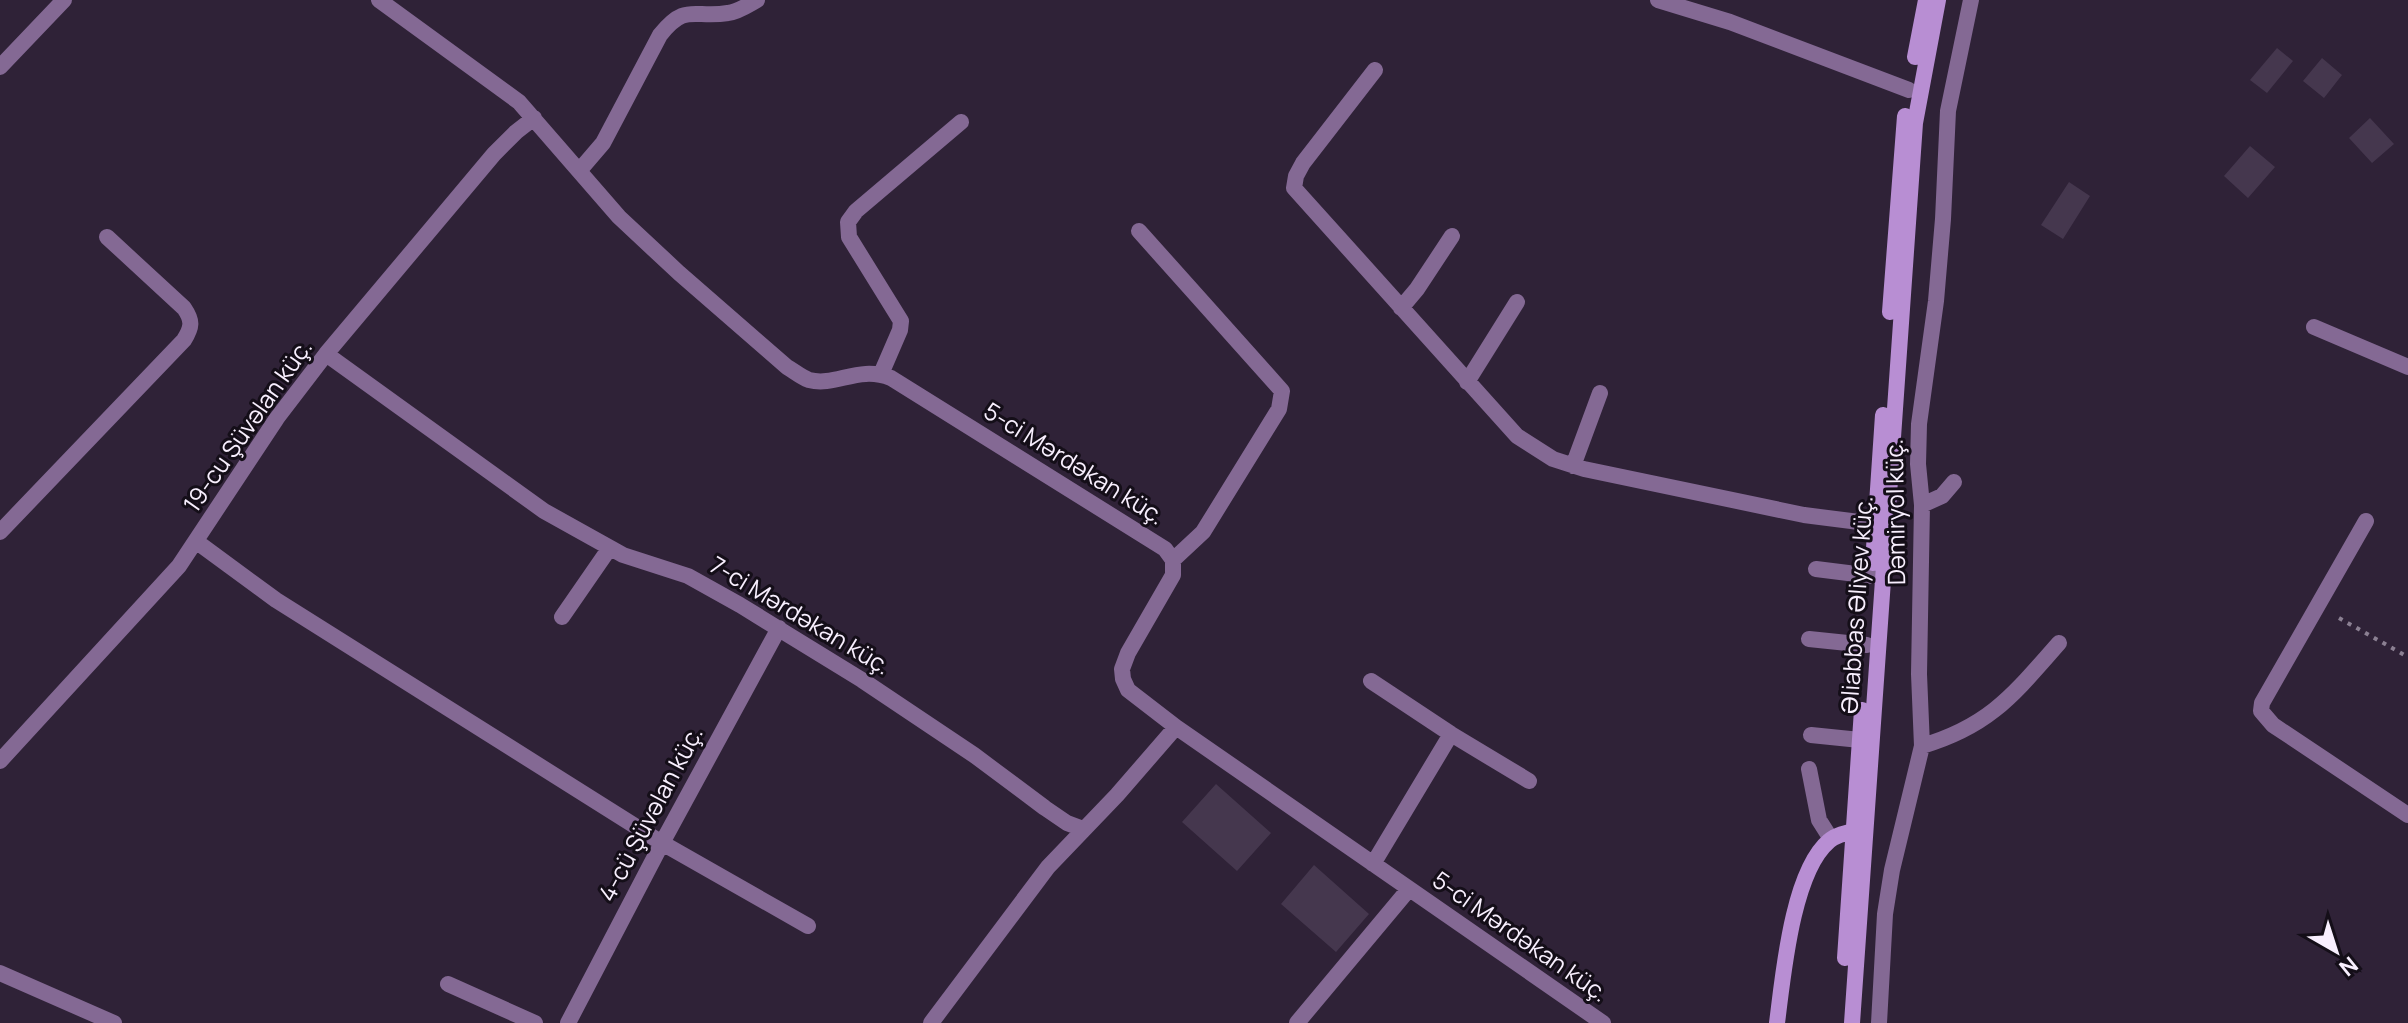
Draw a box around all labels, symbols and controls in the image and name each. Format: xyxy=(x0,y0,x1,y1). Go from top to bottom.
street label: 19-cu Şüvəlan küç. xyxy=(175,332,319,518)
street label: 5-ci Mərdəkan küç. xyxy=(978,394,1172,532)
street label: Dəmiryol küç. xyxy=(1877,439,1912,586)
street label: Əliabbas Əliyev küç. xyxy=(1831,495,1880,715)
street label: 7-ci Mərdəkan küç. xyxy=(704,548,897,682)
street label: 4-cü Şüvəlan küç. xyxy=(589,720,710,907)
street label: 5-ci Mərdəkan küç. xyxy=(1426,863,1615,1009)
north arrow xyxy=(2296,911,2376,991)
text: N xyxy=(2333,950,2364,983)

